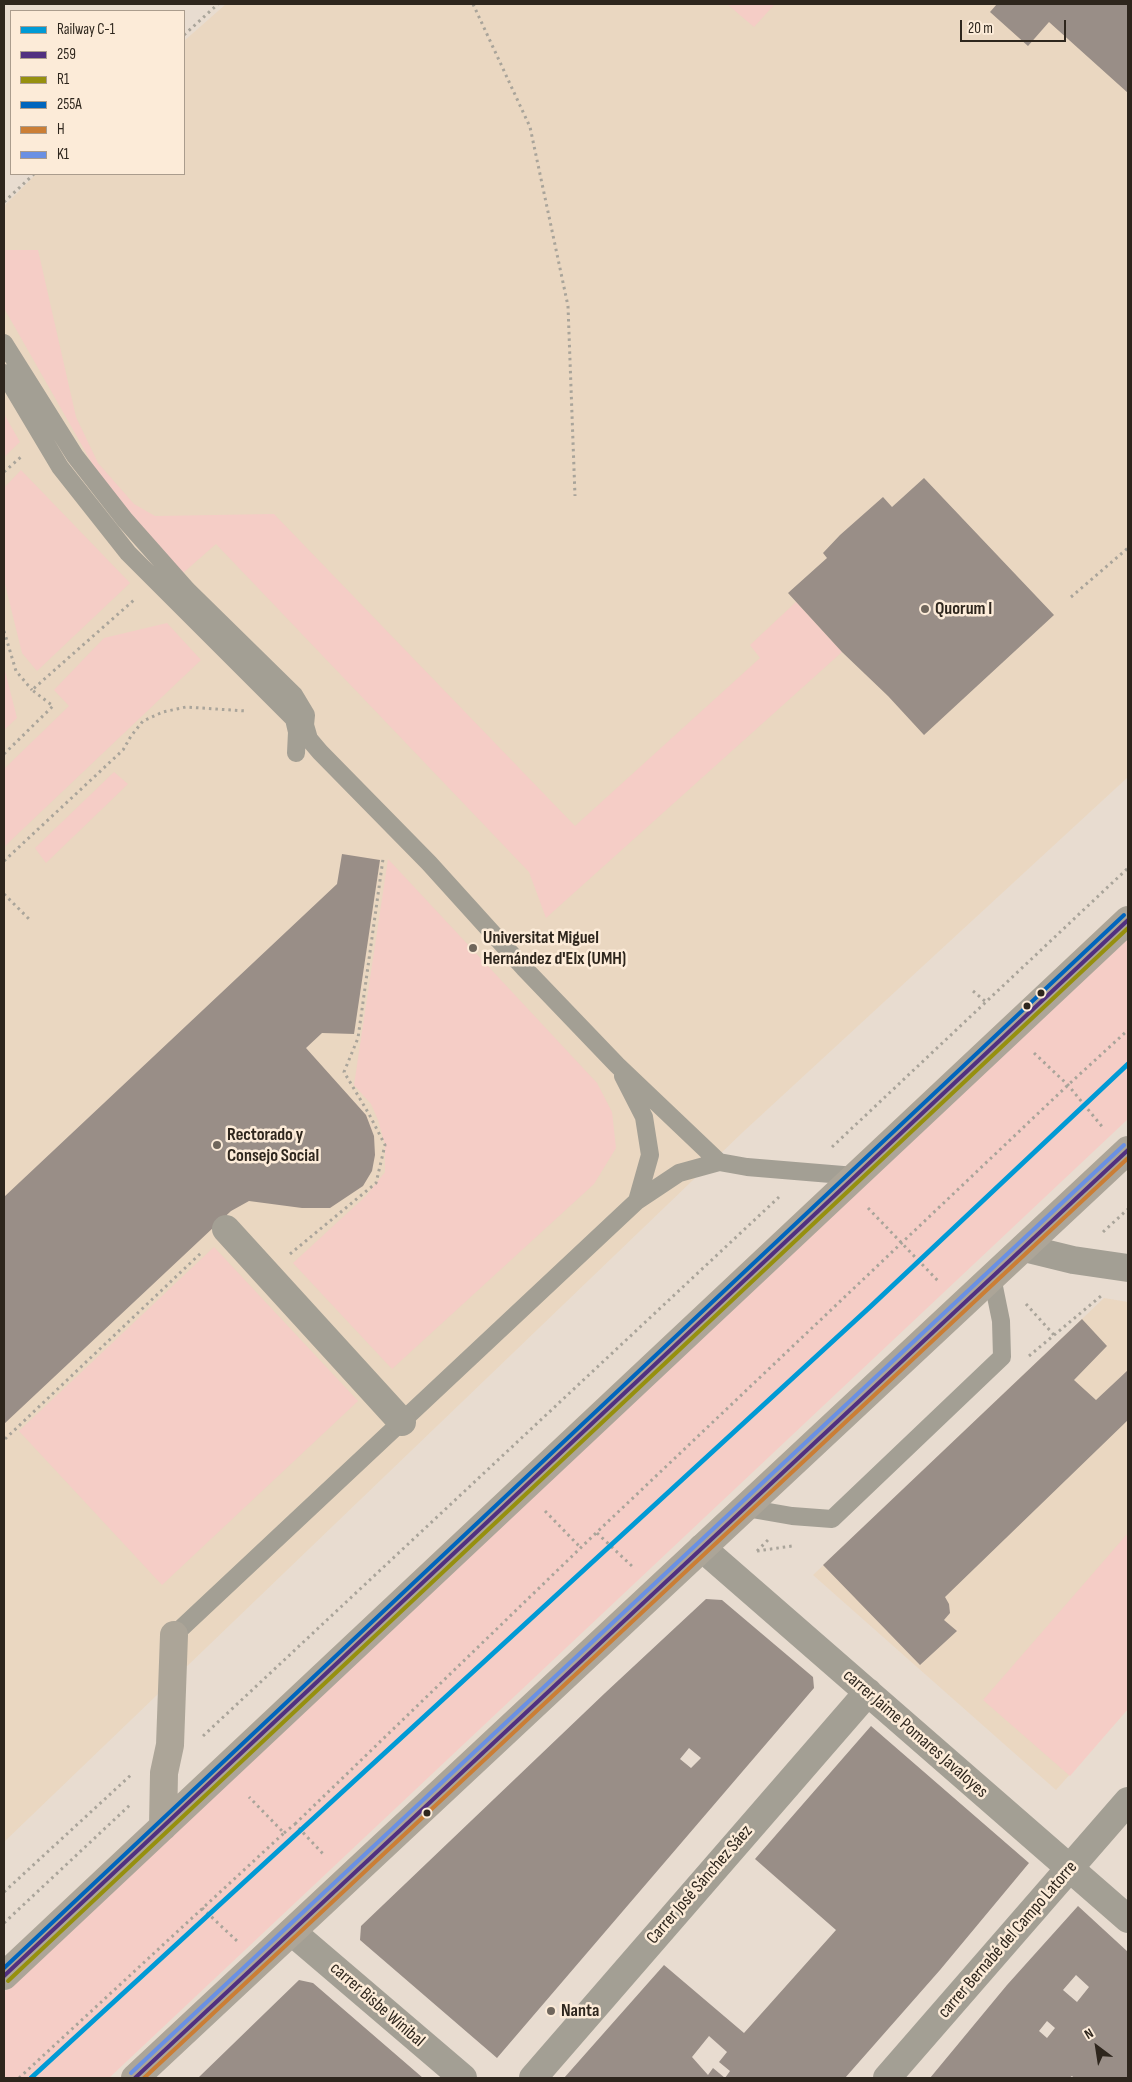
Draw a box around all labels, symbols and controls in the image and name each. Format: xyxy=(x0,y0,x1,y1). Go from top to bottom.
legend xyxy=(10,10,185,175)
scale bar xyxy=(962,10,1068,42)
text: 20 m xyxy=(968,19,993,38)
text: Railway C-1 xyxy=(57,20,115,39)
text: 259 xyxy=(57,45,76,64)
text: R1 xyxy=(57,70,69,89)
text: 255A xyxy=(57,95,82,114)
text: H xyxy=(57,120,65,139)
text: K1 xyxy=(57,145,69,164)
place label: Quorum I xyxy=(935,598,992,620)
marker: Quorum I xyxy=(919,603,931,615)
place label: Universitat Miguel Hernández d'Elx (UMH) xyxy=(483,927,626,970)
marker: Universitat Miguel Hernández d'Elx (UMH) xyxy=(467,942,479,954)
unlabelled marker xyxy=(1036,988,1046,998)
unlabelled marker xyxy=(1022,1001,1032,1011)
place label: Rectorado y Consejo Social xyxy=(227,1124,319,1166)
marker: Rectorado y Consejo Social xyxy=(211,1139,223,1151)
street label: carrer Jaime Pomares Javaloyes xyxy=(838,1665,992,1803)
unlabelled marker xyxy=(422,1808,432,1818)
street label: Carrer José Sánchez Sáez xyxy=(642,1821,758,1949)
street label: carrer Bernabé del Campo Latorre xyxy=(934,1857,1082,2023)
street label: carrer Bisbe Winibal xyxy=(325,1958,429,2052)
place label: Nanta xyxy=(561,2000,599,2022)
marker: Nanta xyxy=(545,2005,557,2017)
north arrow xyxy=(1072,2022,1122,2072)
text: N xyxy=(1081,2025,1097,2043)

